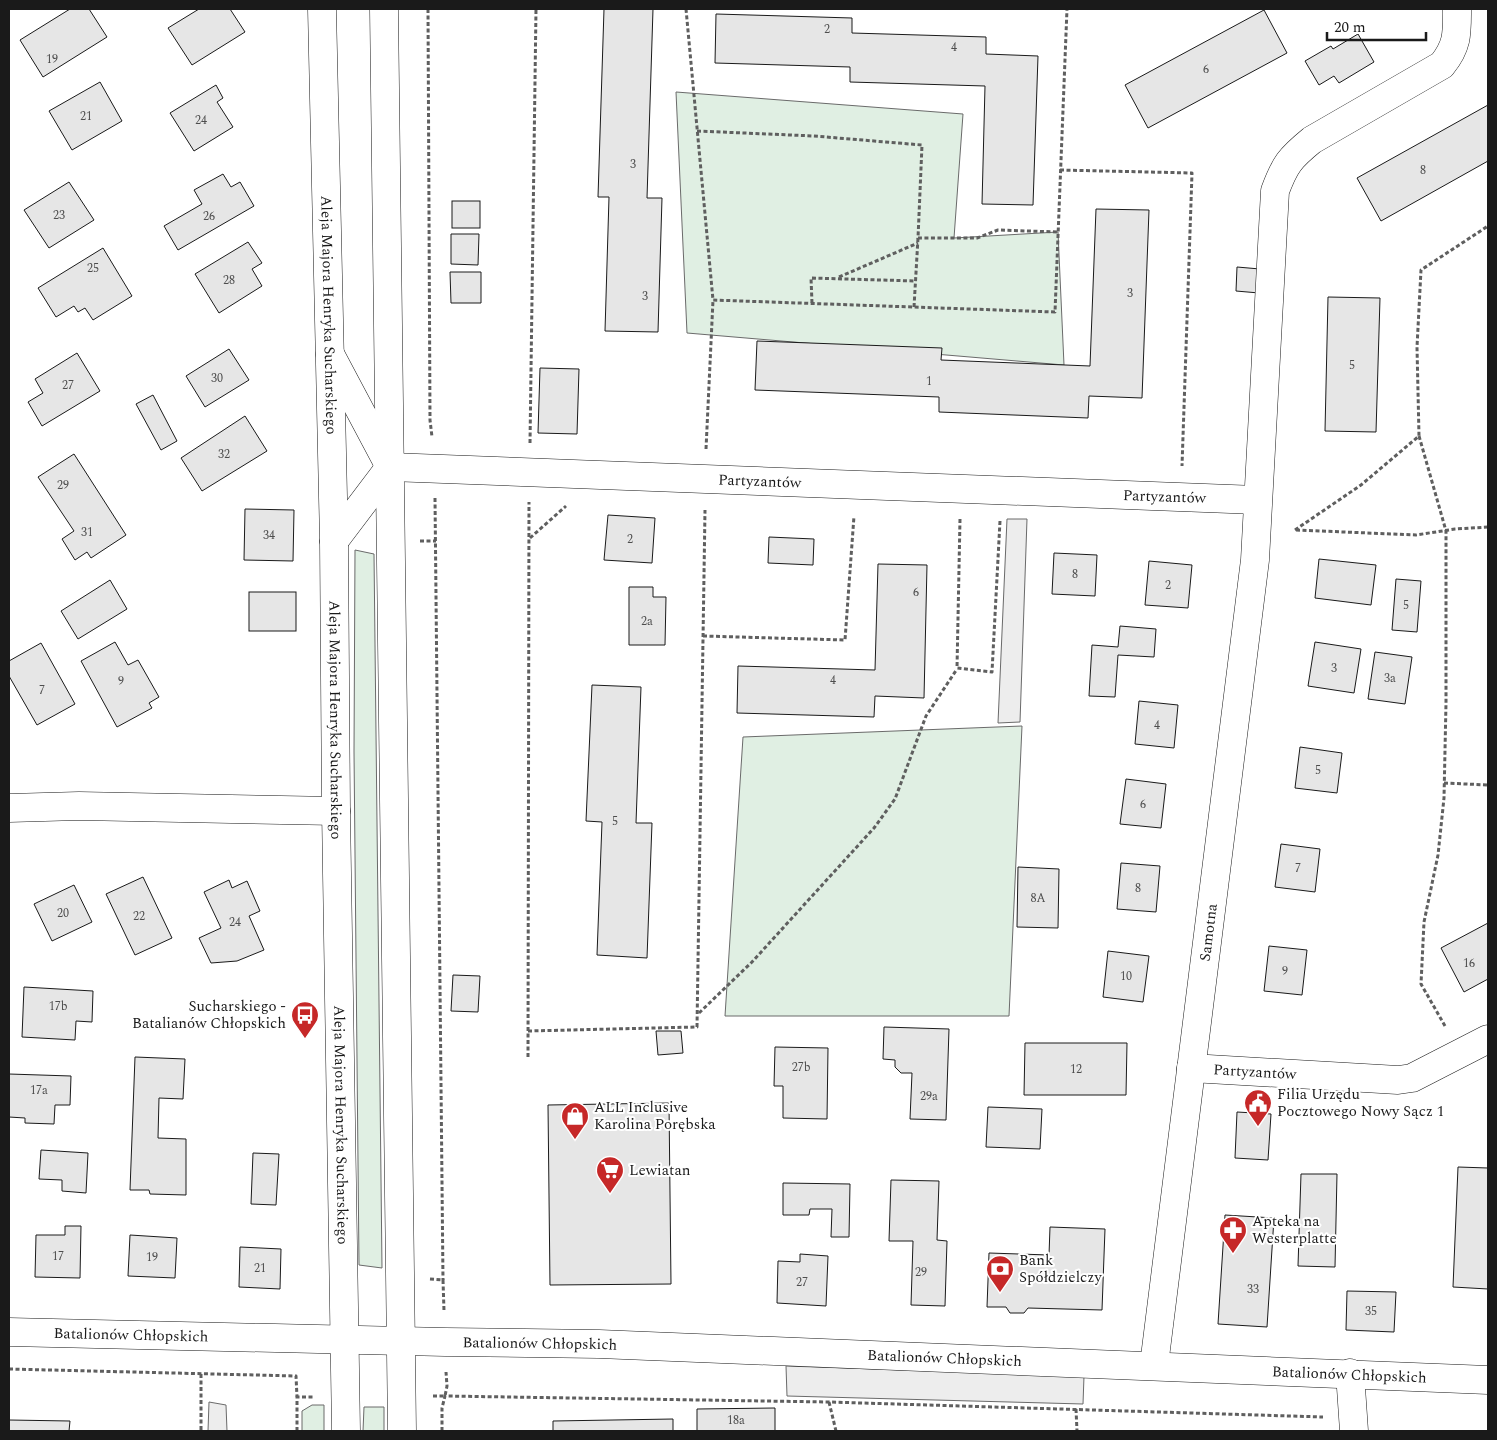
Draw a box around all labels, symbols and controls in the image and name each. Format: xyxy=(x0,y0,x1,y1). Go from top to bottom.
scale bar xyxy=(1327,10,1426,42)
text: 20 m xyxy=(1334,16,1366,39)
house number: 2 xyxy=(824,20,830,39)
house number: 4 xyxy=(951,38,957,57)
house number: 19 xyxy=(46,50,58,69)
house number: 6 xyxy=(1203,60,1209,79)
house number: 21 xyxy=(80,107,92,126)
house number: 24 xyxy=(195,111,207,130)
house number: 3 xyxy=(630,155,636,174)
house number: 8 xyxy=(1420,161,1426,180)
street label: Aleja Majora Henryka Sucharskiego xyxy=(314,195,343,435)
house number: 23 xyxy=(53,206,65,225)
house number: 26 xyxy=(203,207,215,226)
house number: 25 xyxy=(87,259,99,278)
house number: 28 xyxy=(223,271,235,290)
house number: 3 xyxy=(1127,284,1133,303)
house number: 3 xyxy=(642,287,648,306)
house number: 5 xyxy=(1349,356,1355,375)
house number: 30 xyxy=(211,369,223,388)
house number: 1 xyxy=(926,372,932,391)
house number: 27 xyxy=(62,376,74,395)
house number: 32 xyxy=(218,445,230,464)
street label: Partyzantów xyxy=(718,468,802,495)
house number: 29 xyxy=(57,476,69,495)
street label: Partyzantów xyxy=(1122,484,1207,510)
house number: 31 xyxy=(81,523,93,542)
house number: 34 xyxy=(263,526,275,545)
house number: 2 xyxy=(627,530,633,549)
house number: 8 xyxy=(1072,565,1078,584)
house number: 2 xyxy=(1165,576,1171,595)
house number: 6 xyxy=(913,583,919,602)
house number: 5 xyxy=(1403,596,1409,615)
street label: Aleja Majora Henryka Sucharskiego xyxy=(322,600,347,840)
house number: 2a xyxy=(641,612,653,631)
house number: 3 xyxy=(1331,659,1337,678)
house number: 3a xyxy=(1384,669,1396,688)
house number: 4 xyxy=(830,671,836,690)
house number: 9 xyxy=(118,672,124,691)
house number: 7 xyxy=(39,681,45,700)
house number: 4 xyxy=(1154,716,1160,735)
house number: 5 xyxy=(1315,761,1321,780)
house number: 6 xyxy=(1140,795,1146,814)
house number: 5 xyxy=(612,812,618,831)
house number: 7 xyxy=(1295,859,1301,878)
house number: 8 xyxy=(1135,879,1141,898)
house number: 8A xyxy=(1030,889,1046,908)
street label: Samotna xyxy=(1194,902,1224,963)
house number: 20 xyxy=(57,904,69,923)
house number: 22 xyxy=(133,907,145,926)
house number: 24 xyxy=(229,913,241,932)
house number: 16 xyxy=(1463,954,1475,973)
house number: 9 xyxy=(1282,962,1288,981)
house number: 10 xyxy=(1120,967,1132,986)
place label: Sucharskiego - Batalianów Chłopskich xyxy=(132,995,286,1035)
house number: 17b xyxy=(49,997,68,1016)
bus stop icon: Sucharskiego - Batalianów Chłopskich xyxy=(290,1000,320,1039)
street label: Aleja Majora Henryka Sucharskiego xyxy=(327,1005,354,1245)
house number: 27b xyxy=(792,1058,811,1077)
street label: Partyzantów xyxy=(1213,1058,1298,1086)
house number: 12 xyxy=(1070,1060,1082,1079)
house number: 17a xyxy=(30,1081,48,1100)
place label: Filia Urzędu Pocztowego Nowy Sącz 1 xyxy=(1277,1083,1444,1123)
house number: 29a xyxy=(920,1087,938,1106)
public building icon: Filia Urzędu Pocztowego Nowy Sącz 1 xyxy=(1243,1088,1273,1127)
place label: ALL Inclusive Karolina Porębska xyxy=(594,1096,716,1136)
shop icon: ALL Inclusive Karolina Porębska xyxy=(560,1101,590,1140)
supermarket icon: Lewiatan xyxy=(595,1155,625,1194)
place label: Lewiatan xyxy=(629,1159,691,1182)
place label: Apteka na Westerplatte xyxy=(1252,1210,1337,1250)
pharmacy icon: Apteka na Westerplatte xyxy=(1218,1215,1248,1254)
house number: 17 xyxy=(52,1247,64,1266)
house number: 19 xyxy=(146,1248,158,1267)
place label: Bank Spółdzielczy xyxy=(1019,1249,1102,1289)
bank icon: Bank Spółdzielczy xyxy=(985,1254,1015,1293)
house number: 21 xyxy=(254,1259,266,1278)
house number: 29 xyxy=(915,1263,927,1282)
house number: 27 xyxy=(796,1273,808,1292)
house number: 33 xyxy=(1247,1280,1259,1299)
house number: 35 xyxy=(1365,1302,1377,1321)
street label: Batalionów Chłopskich xyxy=(53,1322,209,1349)
street label: Batalionów Chłopskich xyxy=(462,1331,618,1357)
street label: Batalionów Chłopskich xyxy=(867,1344,1023,1373)
street label: Batalionów Chłopskich xyxy=(1271,1360,1427,1390)
house number: 18a xyxy=(727,1411,745,1430)

